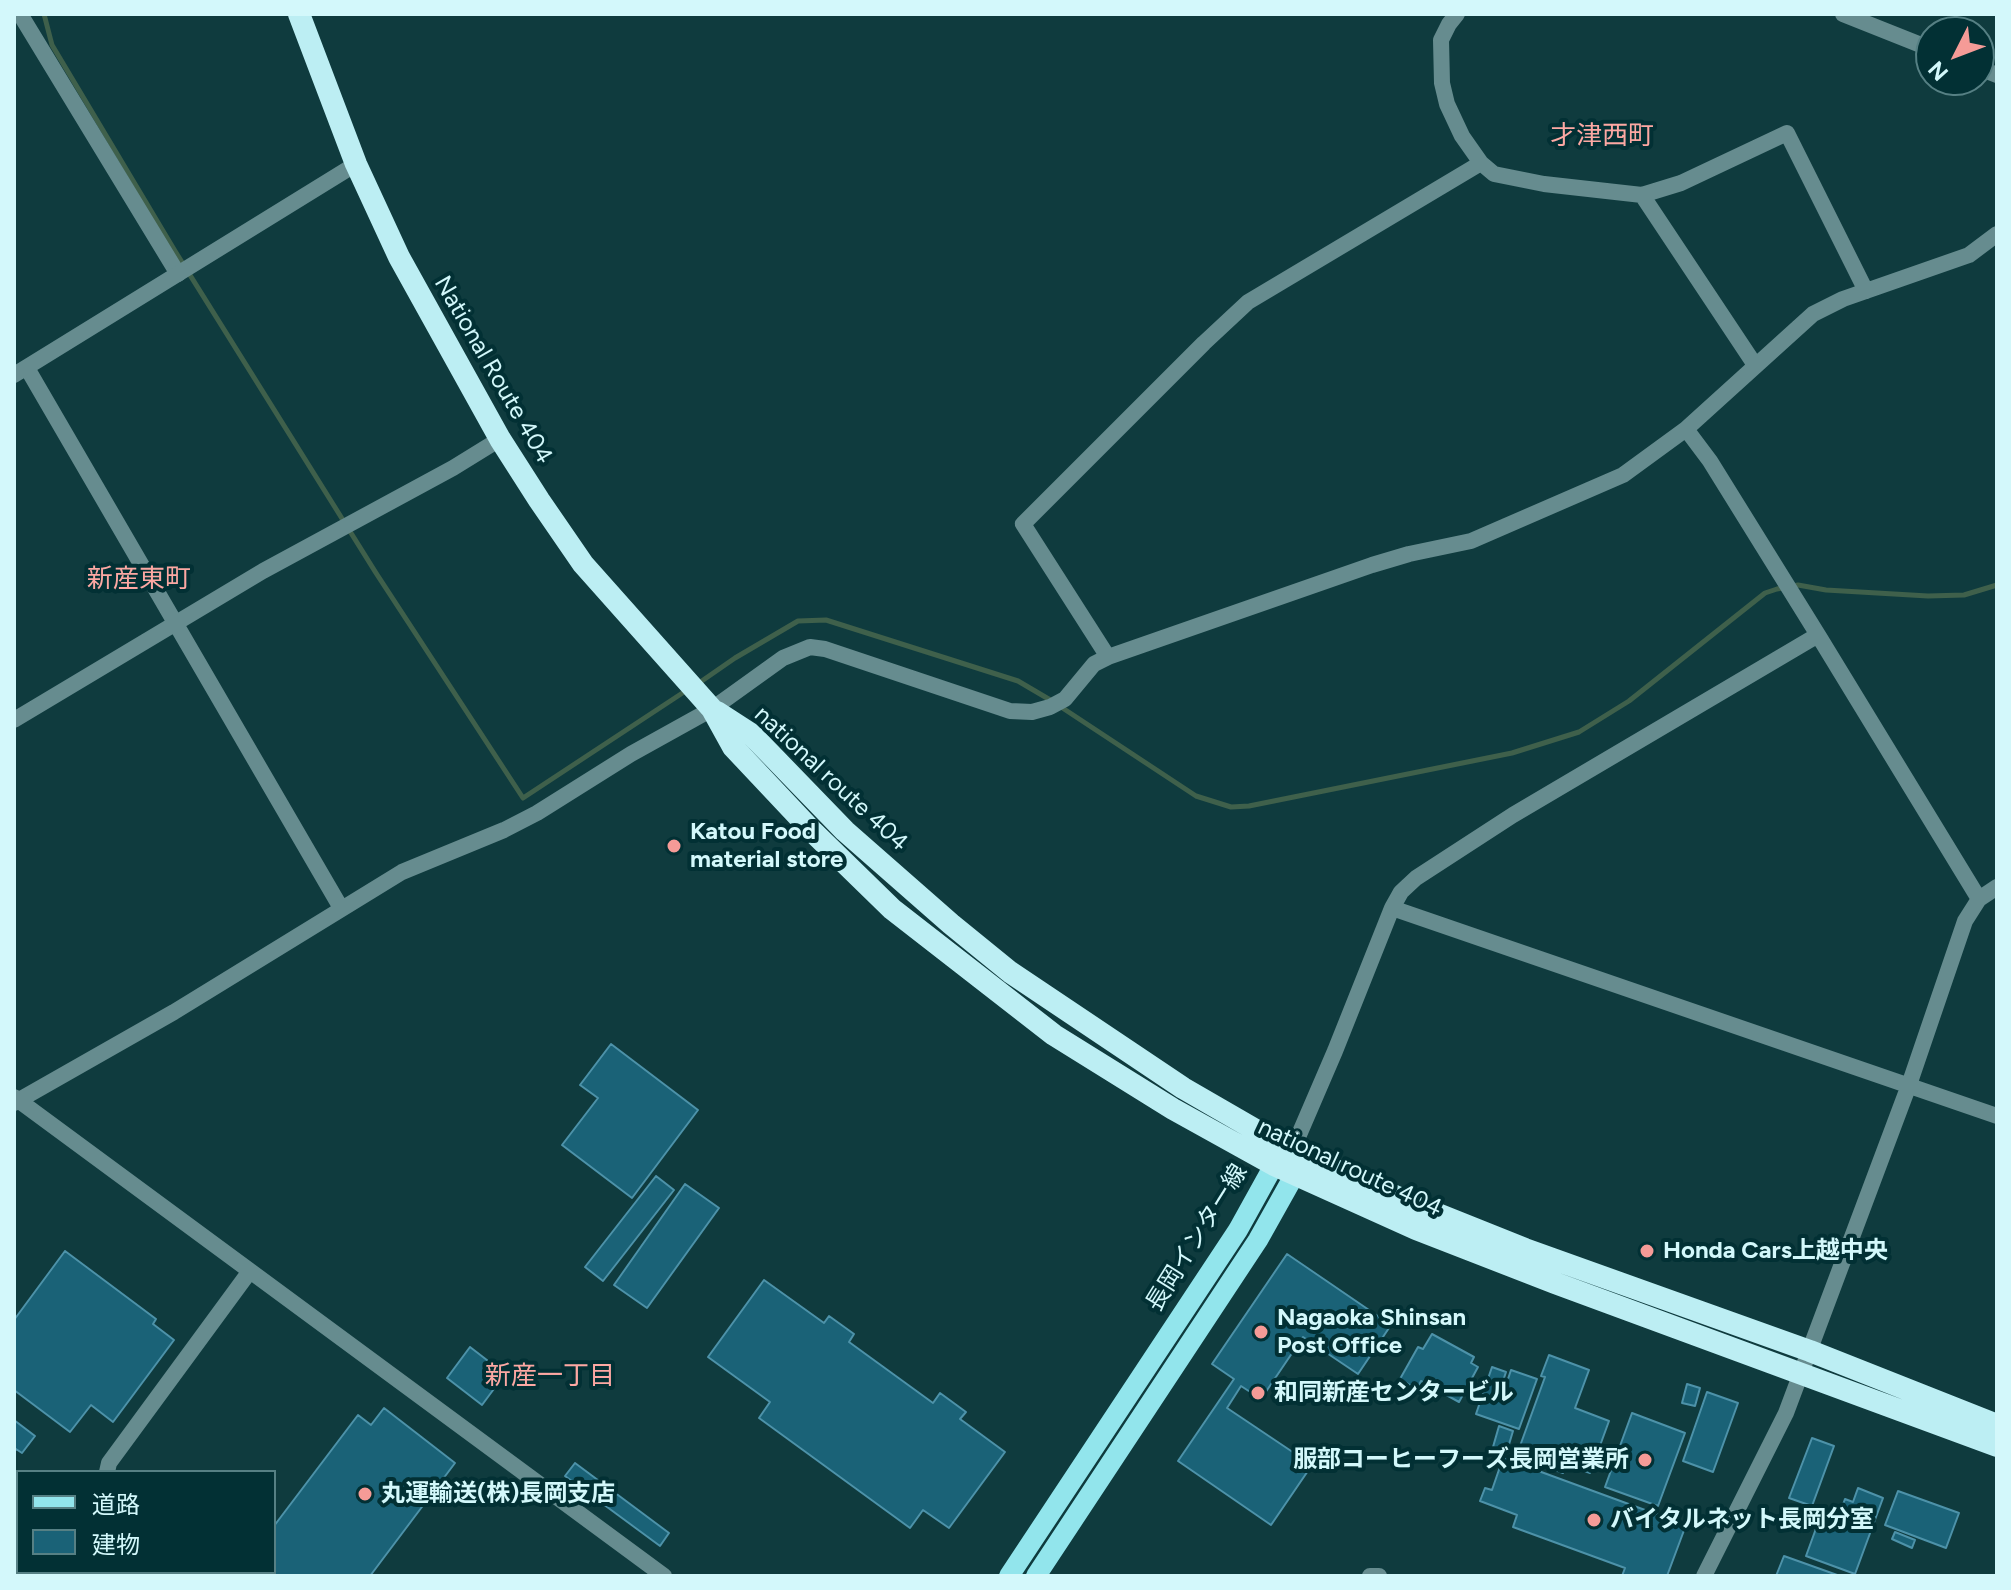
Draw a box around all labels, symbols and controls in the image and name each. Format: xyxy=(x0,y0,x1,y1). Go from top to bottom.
north arrow xyxy=(1915,16,1995,96)
text: N xyxy=(1923,56,1954,86)
district label: 才津西町 xyxy=(1550,120,1654,152)
street label: National Route 404 xyxy=(428,271,558,469)
district label: 新産東町 xyxy=(87,563,191,595)
street label: national route 404 xyxy=(748,700,914,858)
place label: Katou Food material store xyxy=(690,818,843,874)
marker: Katou Food material store xyxy=(665,837,683,855)
street label: national route 404 xyxy=(1253,1113,1447,1223)
street label: 長岡インター線 xyxy=(1140,1159,1254,1317)
place label: Honda Cars上越中央 xyxy=(1663,1237,1888,1265)
marker: Honda Cars上越中央 xyxy=(1638,1242,1656,1260)
place label: Nagaoka Shinsan Post Office xyxy=(1277,1304,1466,1360)
marker: Nagaoka Shinsan Post Office xyxy=(1252,1323,1270,1341)
district label: 新産一丁目 xyxy=(485,1360,615,1392)
place label: 和同新産センタービル xyxy=(1274,1379,1514,1407)
marker: 和同新産センタービル xyxy=(1249,1384,1267,1402)
place label: 服部コーヒーフーズ長岡営業所 xyxy=(1293,1446,1629,1474)
marker: 服部コーヒーフーズ長岡営業所 xyxy=(1636,1451,1654,1469)
legend xyxy=(16,1470,276,1574)
place label: 丸運輸送(株)長岡支店 xyxy=(381,1480,615,1508)
marker: 丸運輸送(株)長岡支店 xyxy=(356,1485,374,1503)
text: 道路 xyxy=(92,1490,140,1519)
place label: バイタルネット長岡分室 xyxy=(1610,1506,1874,1534)
marker: バイタルネット長岡分室 xyxy=(1585,1511,1603,1529)
text: 建物 xyxy=(92,1530,140,1559)

